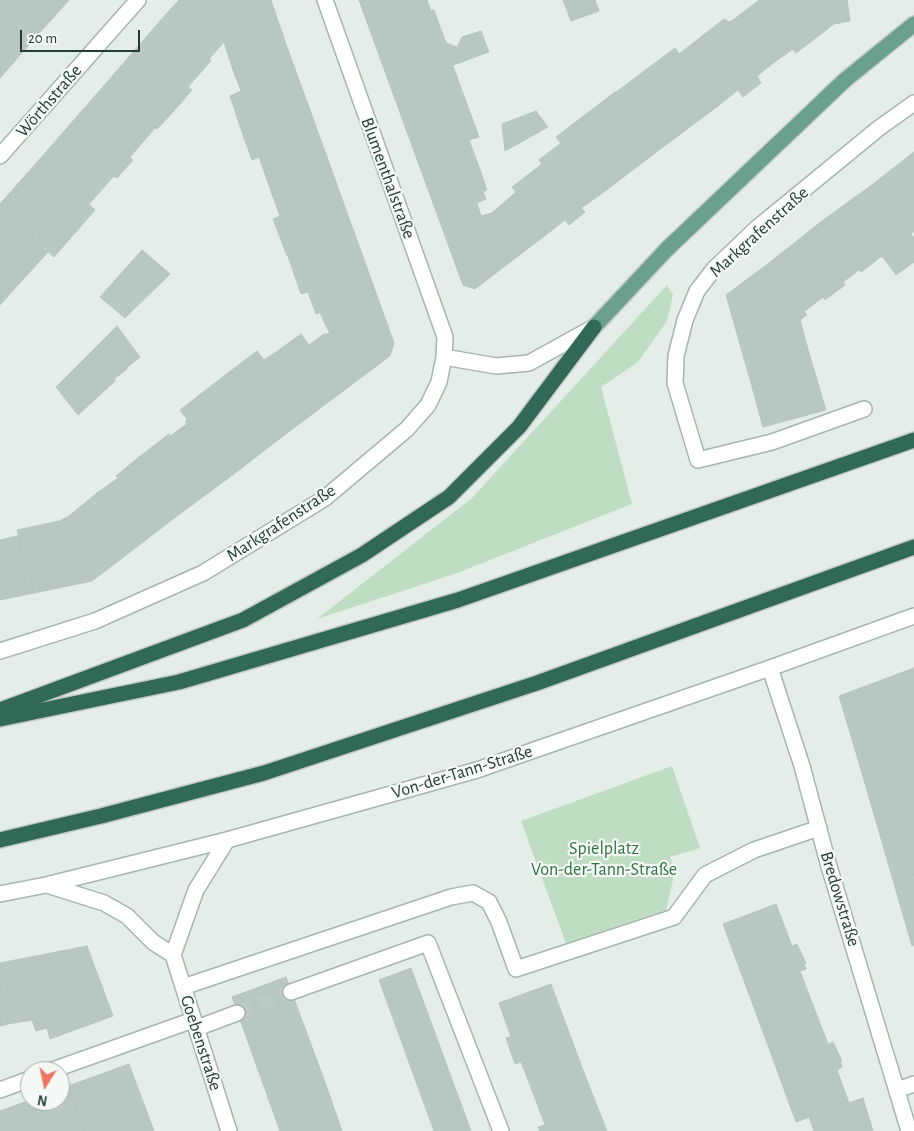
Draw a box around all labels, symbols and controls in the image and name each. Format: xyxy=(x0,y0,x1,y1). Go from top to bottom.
scale bar xyxy=(22,20,142,52)
text: 20 m xyxy=(28,31,57,46)
street label: Wörthstraße xyxy=(11,60,87,142)
street label: Blumenthalstraße xyxy=(356,114,420,242)
street label: Markgrafenstraße xyxy=(705,182,813,282)
street label: Markgrafenstraße xyxy=(222,480,340,566)
street label: Von-der-Tann-Straße xyxy=(389,740,535,804)
park label: Spielplatz Von-der-Tann-Straße xyxy=(531,838,677,881)
street label: Bredowstraße xyxy=(815,849,865,949)
street label: Goebenstraße xyxy=(175,993,227,1093)
north arrow xyxy=(20,1061,70,1111)
text: N xyxy=(37,1092,49,1108)

